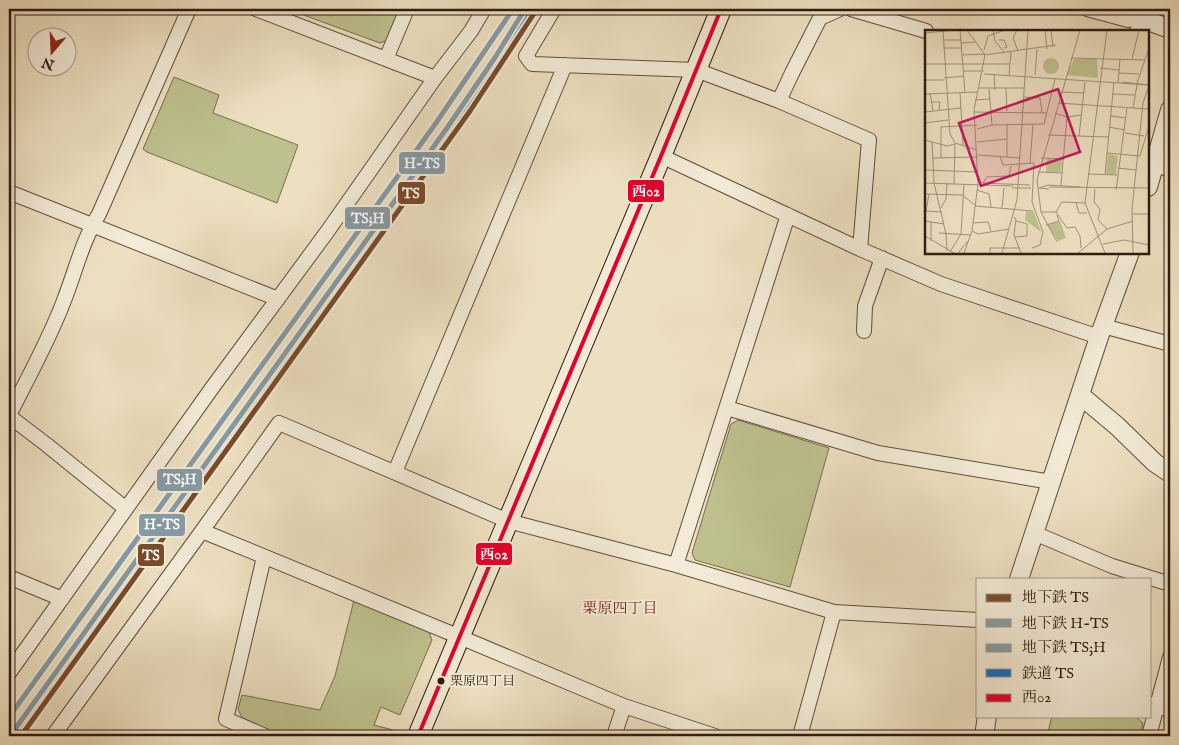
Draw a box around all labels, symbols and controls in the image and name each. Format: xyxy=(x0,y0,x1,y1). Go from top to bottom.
north arrow xyxy=(28,28,78,78)
inset map xyxy=(925,30,1149,254)
text: N xyxy=(39,53,58,74)
line badge: H-TS xyxy=(398,151,446,175)
text: H-TS xyxy=(404,155,440,173)
line badge: 西02 xyxy=(627,179,665,203)
line badge: TS xyxy=(397,181,426,205)
text: 西02 xyxy=(632,183,660,201)
text: TS xyxy=(401,185,420,203)
line badge: TS;H xyxy=(344,206,391,230)
text: TS;H xyxy=(350,210,385,228)
line badge: TS;H xyxy=(156,468,203,492)
text: TS;H xyxy=(162,471,197,489)
line badge: H-TS xyxy=(138,513,186,537)
text: H-TS xyxy=(144,516,180,534)
line badge: 西02 xyxy=(475,542,513,566)
line badge: TS xyxy=(137,543,165,567)
text: 西02 xyxy=(480,546,508,564)
text: TS xyxy=(141,547,160,565)
legend xyxy=(976,578,1152,718)
text: 地下鉄 TS xyxy=(1022,588,1089,607)
district label: 栗原四丁目 xyxy=(582,599,658,618)
text: 地下鉄 H-TS xyxy=(1022,614,1109,633)
text: 地下鉄 TS;H xyxy=(1022,638,1106,657)
text: 鉄道 TS xyxy=(1022,664,1074,683)
place label: 栗原四丁目 xyxy=(450,673,515,690)
marker: 栗原四丁目 xyxy=(436,676,446,686)
text: 西02 xyxy=(1022,688,1051,707)

